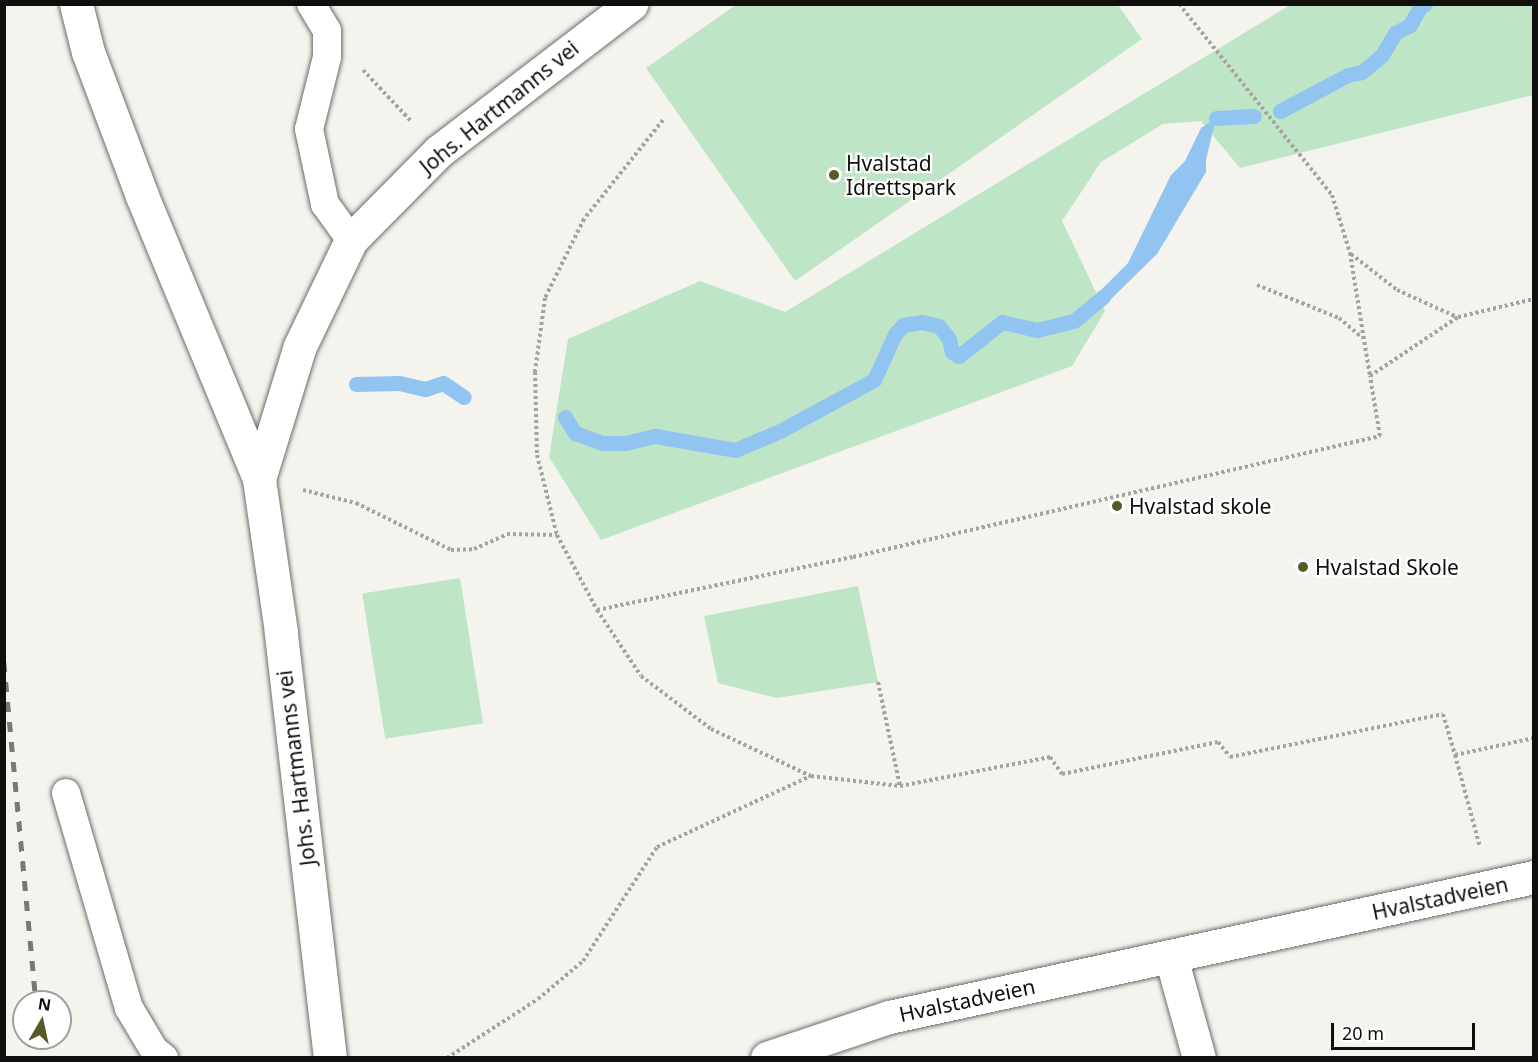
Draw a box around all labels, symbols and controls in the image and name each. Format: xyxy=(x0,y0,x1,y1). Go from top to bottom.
street label: Johs. Hartmanns vei xyxy=(415,35,583,179)
place label: Hvalstad Idrettspark xyxy=(846,150,956,200)
marker: Hvalstad Idrettspark xyxy=(827,168,841,182)
place label: Hvalstad skole xyxy=(1129,493,1271,519)
marker: Hvalstad skole xyxy=(1110,499,1124,513)
place label: Hvalstad Skole xyxy=(1315,554,1459,580)
marker: Hvalstad Skole xyxy=(1296,560,1310,574)
street label: Johs. Hartmanns vei xyxy=(271,669,321,867)
street label: Hvalstadveien xyxy=(1370,871,1510,925)
street label: Hvalstadveien xyxy=(897,973,1037,1027)
north arrow xyxy=(12,990,72,1050)
text: N xyxy=(36,992,53,1016)
scale bar xyxy=(1334,1011,1478,1049)
text: 20 m xyxy=(1342,1021,1384,1045)

